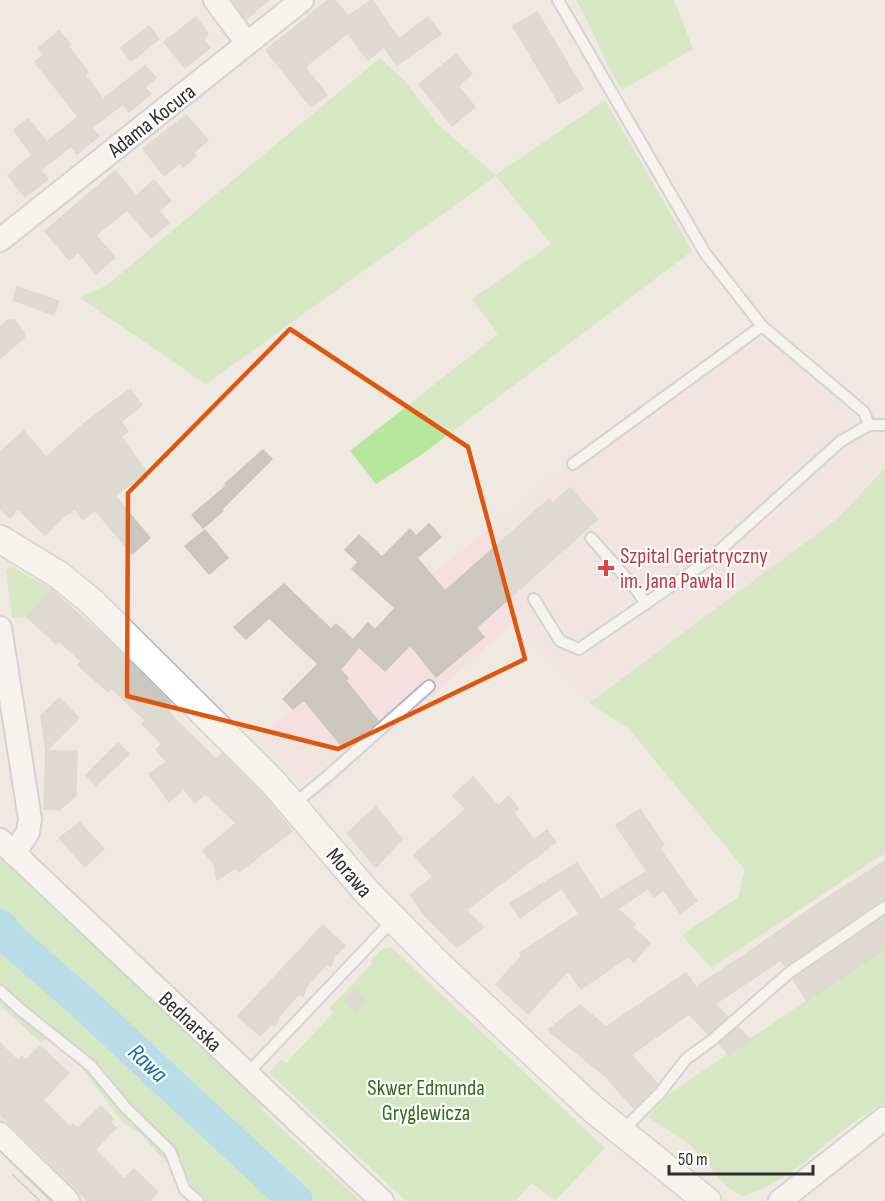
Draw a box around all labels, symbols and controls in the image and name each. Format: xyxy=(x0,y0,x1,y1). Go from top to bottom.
street label: Adama Kocura xyxy=(102,79,201,164)
place label: Szpital Geriatryczny im. Jana Pawła II xyxy=(620,543,768,595)
marker: Szpital Geriatryczny im. Jana Pawła II xyxy=(597,559,615,577)
street label: Morawa xyxy=(320,843,378,903)
street label: Bednarska xyxy=(153,986,227,1058)
water label: Rawa xyxy=(122,1038,174,1089)
park label: Skwer Edmunda Gryglewicza xyxy=(367,1075,485,1127)
scale bar xyxy=(669,1138,813,1176)
text: 50 m xyxy=(678,1149,708,1170)

